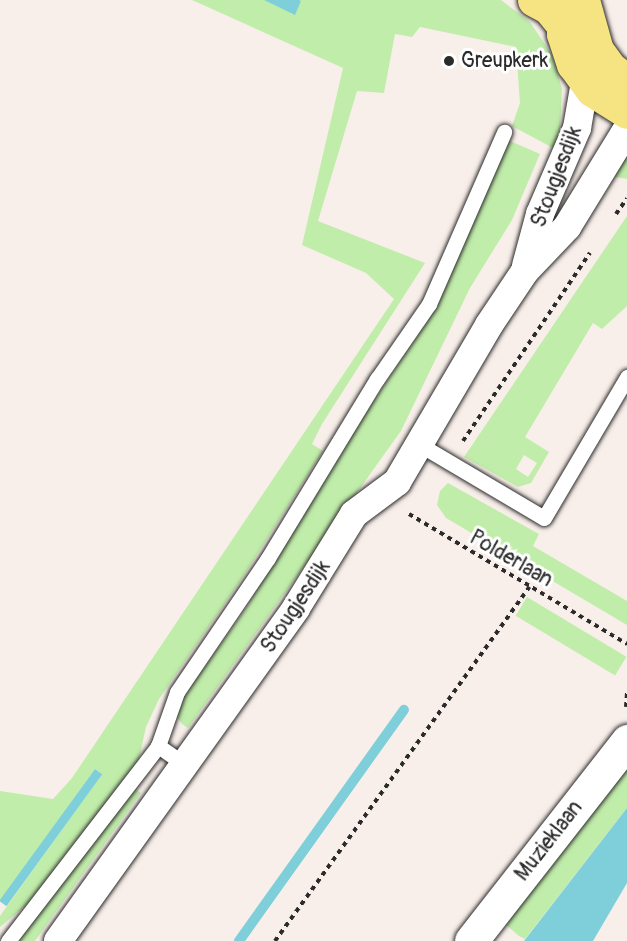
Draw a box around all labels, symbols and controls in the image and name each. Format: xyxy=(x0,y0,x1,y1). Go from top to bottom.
place label: Greupkerk xyxy=(461,48,548,74)
marker: Greupkerk xyxy=(442,54,456,68)
street label: Stougjesdijk xyxy=(526,123,588,231)
street label: Polderlaan xyxy=(465,525,557,593)
street label: Stougjesdijk xyxy=(256,556,336,658)
street label: Muzieklaan xyxy=(510,796,588,886)

